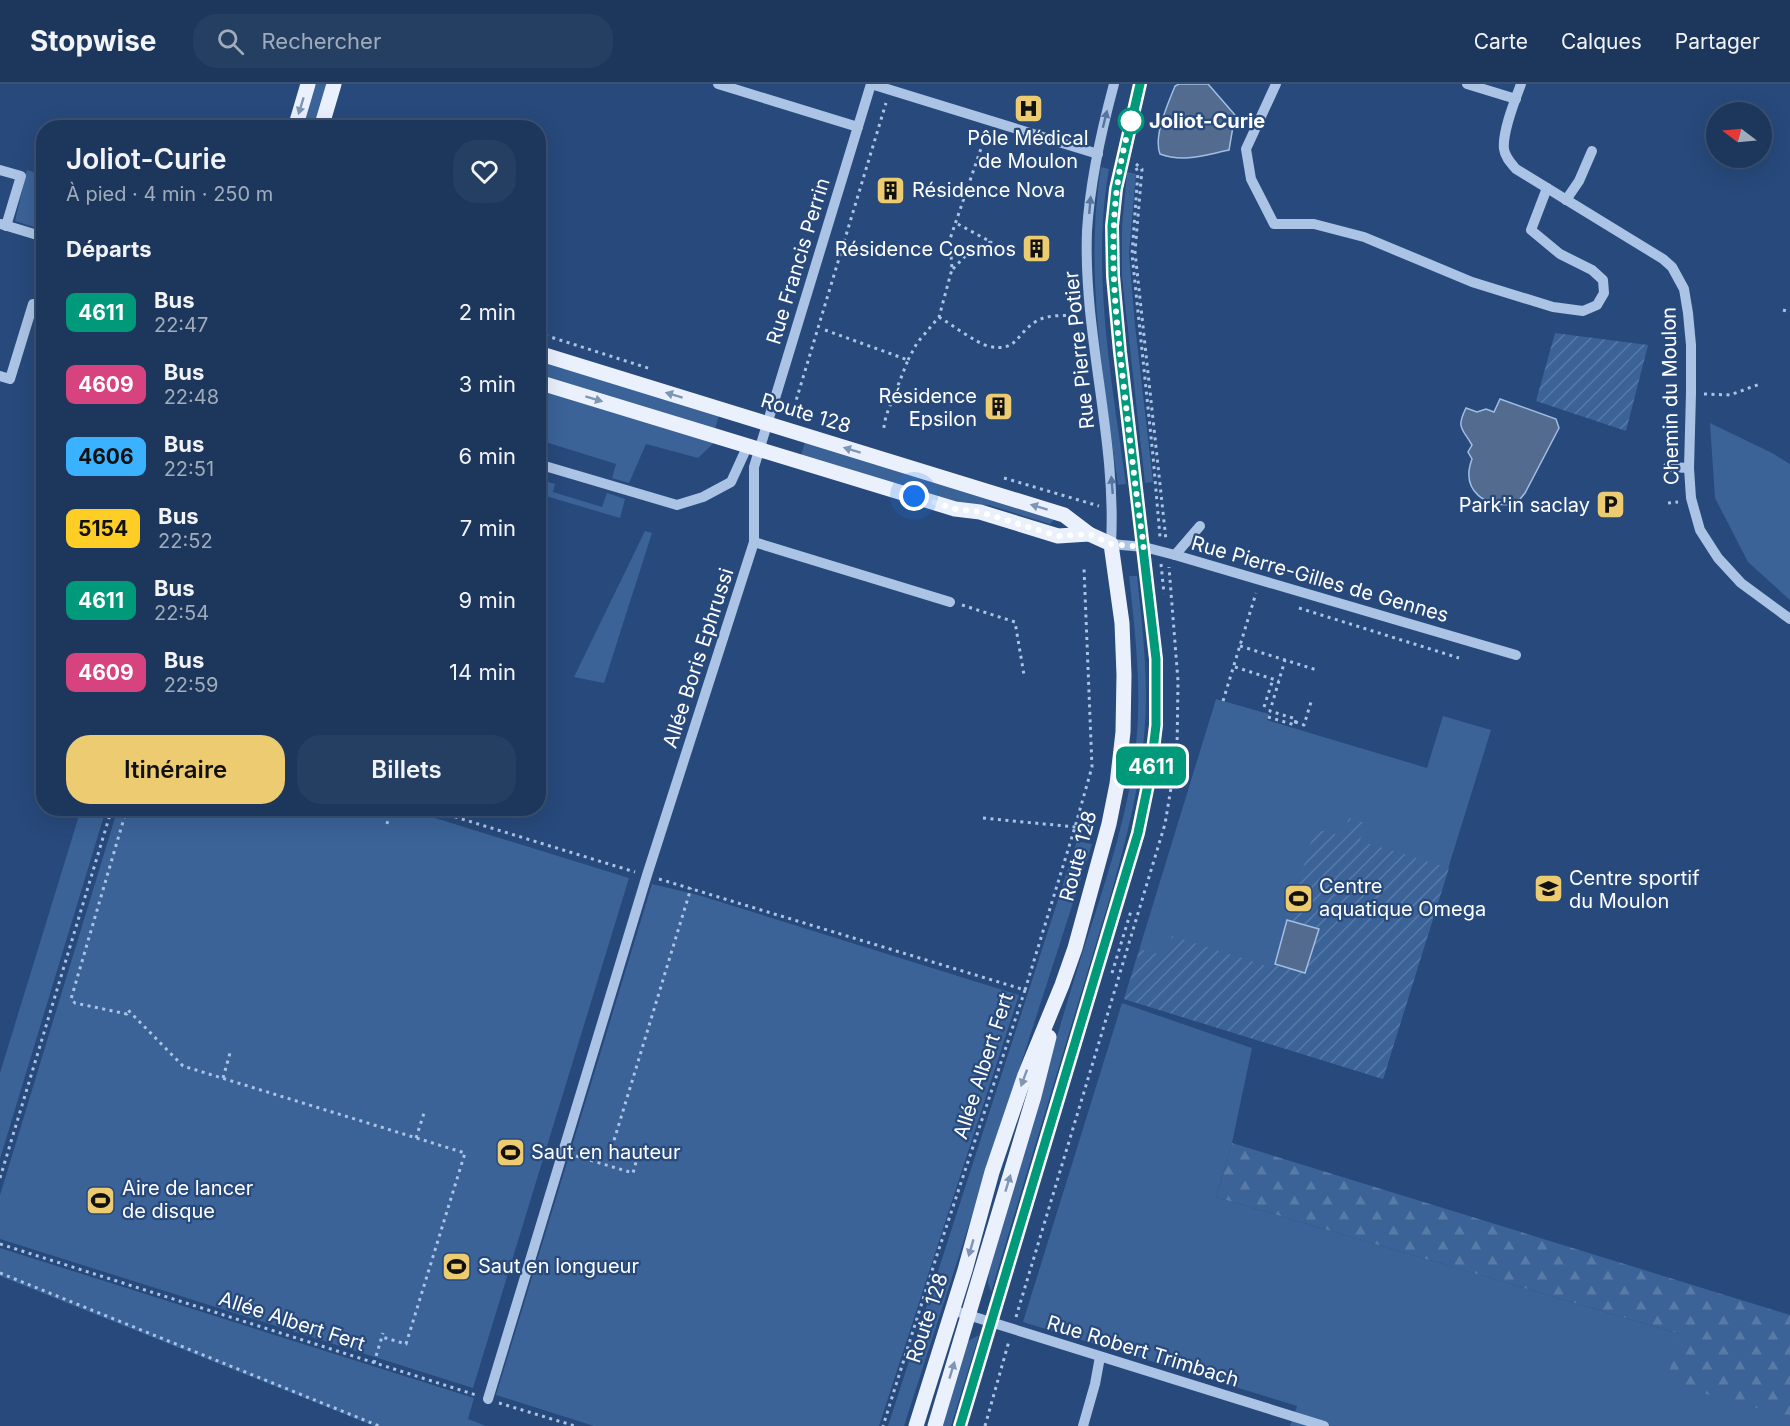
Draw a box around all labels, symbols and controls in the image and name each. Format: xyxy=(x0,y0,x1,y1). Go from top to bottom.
search box xyxy=(193,14,613,68)
text: Stopwise xyxy=(30,24,157,58)
icon: search xyxy=(214,25,247,58)
text: Rechercher xyxy=(262,28,381,54)
text: Carte xyxy=(1474,29,1528,54)
text: Calques xyxy=(1561,29,1642,54)
text: Partager xyxy=(1675,29,1760,54)
hospital icon: Pôle Médical de Moulon xyxy=(1012,92,1044,124)
one-way arrow xyxy=(296,97,305,115)
north arrow xyxy=(1706,102,1772,168)
map controls xyxy=(1706,102,1772,168)
marker: Joliot-Curie xyxy=(1118,108,1144,134)
one-way arrow xyxy=(1101,109,1110,127)
place label: Joliot-Curie xyxy=(1149,109,1265,133)
place label: Pôle Médical de Moulon xyxy=(967,126,1089,173)
button: heart xyxy=(453,140,516,203)
text: Joliot-Curie xyxy=(66,142,226,176)
building icon: Résidence Nova xyxy=(875,174,907,206)
street label: Rue Francis Perrin xyxy=(761,175,835,347)
place label: Résidence Nova xyxy=(912,178,1065,202)
text: À pied · 4 min · 250 m xyxy=(66,182,273,206)
one-way arrow xyxy=(1085,195,1095,214)
building icon: Résidence Cosmos xyxy=(1021,233,1053,265)
text: Départs xyxy=(66,236,151,262)
place label: Résidence Cosmos xyxy=(835,237,1016,261)
street label: Rue Pierre Potier xyxy=(1059,269,1099,430)
text: Bus xyxy=(154,287,195,313)
text: 2 min xyxy=(459,299,516,325)
text: 4611 xyxy=(78,300,124,325)
street label: Chemin du Moulon xyxy=(1656,307,1684,485)
text: 22:47 xyxy=(154,313,208,337)
text: Bus xyxy=(164,359,204,385)
text: 3 min xyxy=(459,371,516,397)
text: 4609 xyxy=(78,372,134,397)
place label: Résidence Epsilon xyxy=(879,384,977,431)
text: 22:48 xyxy=(164,385,219,409)
street label: Route 128 xyxy=(758,388,854,438)
one-way arrow xyxy=(664,390,682,399)
building icon: Résidence Epsilon xyxy=(982,391,1014,423)
one-way arrow xyxy=(586,395,604,404)
text: Bus xyxy=(164,431,204,457)
text: 6 min xyxy=(459,443,516,469)
text: 4606 xyxy=(78,444,134,469)
one-way arrow xyxy=(843,444,861,454)
text: 22:51 xyxy=(164,457,214,481)
one-way arrow xyxy=(1107,476,1116,495)
your location xyxy=(899,481,929,511)
parking icon: Park'in saclay xyxy=(1595,489,1627,521)
place label: Park'in saclay xyxy=(1459,493,1590,517)
one-way arrow xyxy=(1030,502,1048,511)
text: Bus xyxy=(158,503,199,529)
text: 7 min xyxy=(460,515,516,541)
text: 5154 xyxy=(78,516,128,541)
text: 22:52 xyxy=(158,529,213,553)
street label: Rue Pierre-Gilles de Gennes xyxy=(1189,531,1451,627)
street label: Allée Boris Ephrussi xyxy=(658,565,738,751)
text: Bus xyxy=(154,575,195,601)
text: 9 min xyxy=(459,587,516,613)
text: 4611 xyxy=(78,588,124,613)
text: 22:54 xyxy=(154,601,209,625)
text: Bus xyxy=(164,647,204,673)
text: 14 min xyxy=(449,659,516,685)
text: 4609 xyxy=(78,660,134,685)
text: 22:59 xyxy=(164,673,218,697)
button: Itinéraire xyxy=(66,735,285,804)
button: Billets xyxy=(297,735,516,804)
line badge: 4611 xyxy=(1109,746,1193,786)
text: 4611 xyxy=(1128,754,1174,779)
street label: Route 128 xyxy=(1054,808,1102,904)
place label: Centre sportif du Moulon xyxy=(1569,866,1700,913)
school or university icon: Centre sportif du Moulon xyxy=(1532,873,1564,905)
place label: Centre aquatique Omega xyxy=(1319,874,1486,921)
sports icon: Centre aquatique Omega xyxy=(1282,882,1314,914)
street label: Allée Albert Fert xyxy=(948,990,1018,1142)
one-way arrow xyxy=(1019,1069,1029,1087)
sports icon: Saut en hauteur xyxy=(494,1136,526,1168)
place label: Saut en hauteur xyxy=(531,1140,681,1164)
one-way arrow xyxy=(1004,1174,1013,1192)
place label: Aire de lancer de disque xyxy=(122,1176,254,1223)
sports icon: Aire de lancer de disque xyxy=(85,1184,117,1216)
one-way arrow xyxy=(966,1239,975,1257)
sports icon: Saut en longueur xyxy=(441,1250,473,1282)
place label: Saut en longueur xyxy=(478,1254,639,1278)
street label: Route 128 xyxy=(901,1270,953,1366)
street label: Allée Albert Fert xyxy=(216,1286,368,1356)
street label: Rue Robert Trimbach xyxy=(1044,1310,1242,1392)
one-way arrow xyxy=(948,1361,957,1379)

